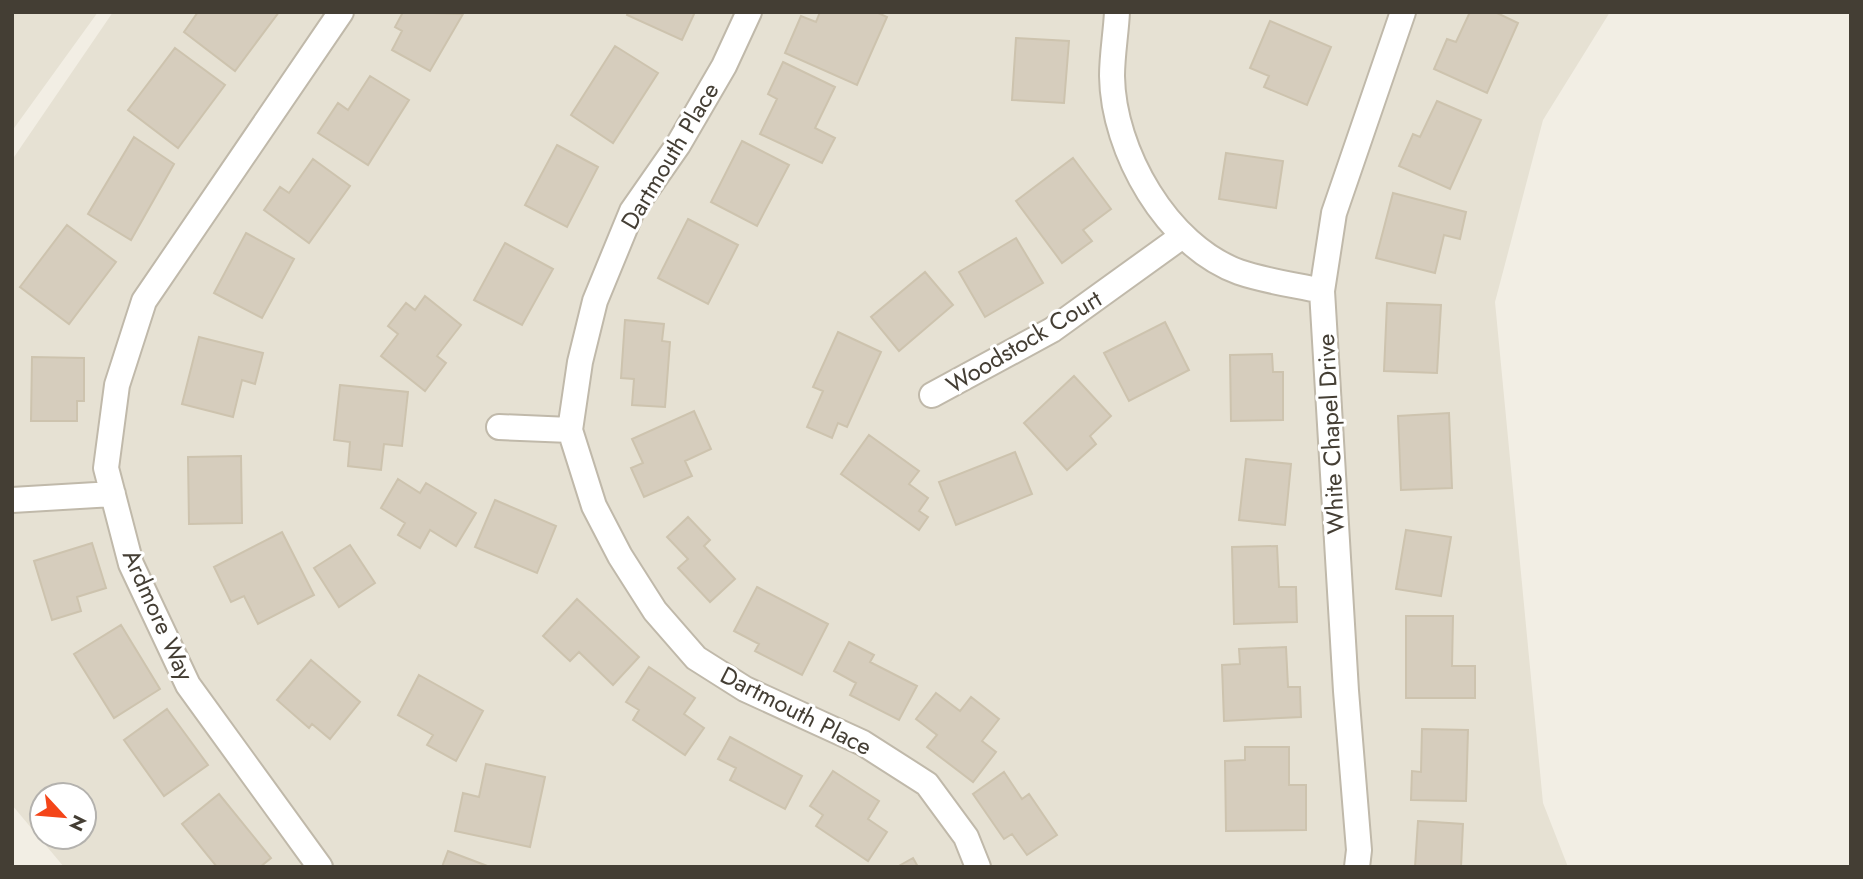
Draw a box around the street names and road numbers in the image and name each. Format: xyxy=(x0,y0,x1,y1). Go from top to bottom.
street label: Dartmouth Place xyxy=(612,76,727,236)
street label: Woodstock Court xyxy=(939,281,1108,402)
street label: White Chapel Drive xyxy=(1308,333,1353,535)
street label: Ardmore Way xyxy=(114,544,203,686)
street label: Dartmouth Place xyxy=(714,657,878,764)

